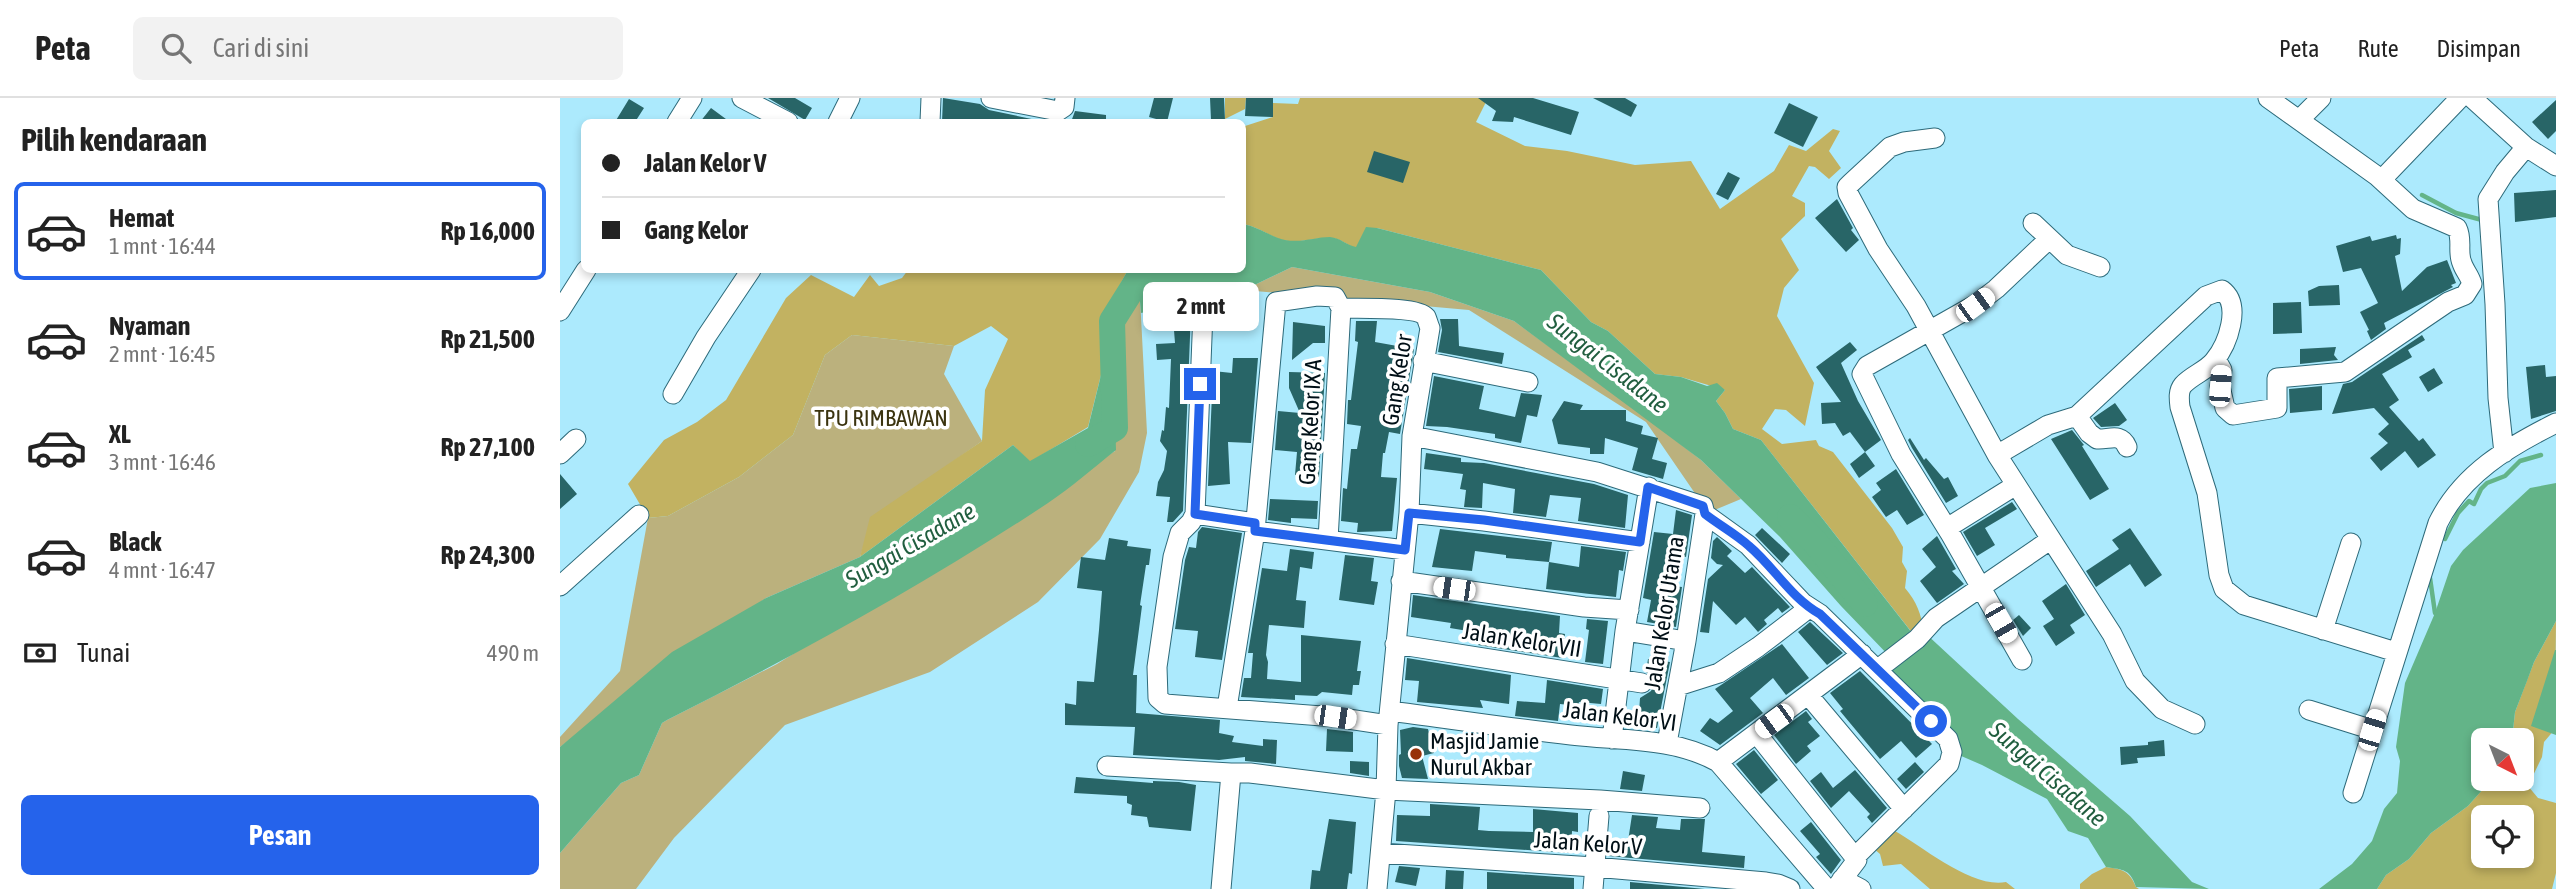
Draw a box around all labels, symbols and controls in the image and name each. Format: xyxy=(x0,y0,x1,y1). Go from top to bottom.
search box xyxy=(133,17,623,80)
text: Peta xyxy=(35,29,91,67)
icon: search xyxy=(157,29,195,67)
text: Cari di sini xyxy=(213,33,309,63)
text: Peta xyxy=(2279,35,2319,62)
text: Rute xyxy=(2357,35,2399,62)
text: Disimpan xyxy=(2437,35,2521,62)
text: Pilih kendaraan xyxy=(21,121,207,158)
text: Jalan Kelor V xyxy=(644,148,766,178)
icon: car xyxy=(25,200,88,263)
text: Hemat xyxy=(109,203,174,233)
text: Gang Kelor xyxy=(644,215,748,245)
text: Rp 16,000 xyxy=(440,216,535,246)
text: 1 mnt · 16:44 xyxy=(109,233,216,259)
callout: 2 mnt xyxy=(1142,282,1258,331)
car xyxy=(1952,284,1999,326)
text: 2 mnt xyxy=(1177,293,1225,319)
water label: Sungai Cisadane xyxy=(1542,307,1674,418)
icon: car xyxy=(25,308,88,371)
text: Nyaman xyxy=(109,311,190,341)
text: Rp 21,500 xyxy=(440,324,535,354)
street label: Gang Kelor xyxy=(1377,331,1417,427)
text: 2 mnt · 16:45 xyxy=(109,341,216,367)
street label: Gang Kelor IX A xyxy=(1294,358,1326,485)
car xyxy=(2209,364,2232,408)
route end xyxy=(1184,368,1216,400)
park label: TPU RIMBAWAN xyxy=(814,405,948,431)
icon: car xyxy=(25,416,88,479)
text: XL xyxy=(109,419,131,449)
text: Rp 27,100 xyxy=(440,432,535,462)
text: 3 mnt · 16:46 xyxy=(109,449,216,475)
water label: Sungai Cisadane xyxy=(840,497,980,593)
icon: car xyxy=(25,524,88,587)
text: Black xyxy=(109,527,161,557)
street label: Jalan Kelor Utama xyxy=(1639,534,1689,692)
text: Rp 24,300 xyxy=(440,540,535,570)
text: 4 mnt · 16:47 xyxy=(109,557,216,583)
car xyxy=(1432,576,1477,602)
car xyxy=(1982,600,2021,646)
street label: Jalan Kelor VII xyxy=(1461,618,1583,662)
icon: cash xyxy=(21,634,59,672)
text: Tunai xyxy=(77,638,130,668)
text: 490 m xyxy=(487,640,539,666)
street label: Jalan Kelor VI xyxy=(1562,696,1678,736)
car xyxy=(1751,700,1798,742)
car xyxy=(1313,704,1358,730)
route start xyxy=(1915,705,1947,737)
car xyxy=(2356,707,2389,753)
water label: Sungai Cisadane xyxy=(1984,716,2112,832)
place label: Masjid Jamie Nurul Akbar xyxy=(1430,728,1539,780)
north arrow xyxy=(2471,728,2534,791)
map controls xyxy=(2471,728,2534,868)
marker: Masjid Jamie Nurul Akbar xyxy=(1408,746,1424,762)
button: Pesan xyxy=(21,795,539,875)
button: locate xyxy=(2471,805,2534,868)
street label: Jalan Kelor V xyxy=(1533,826,1644,860)

